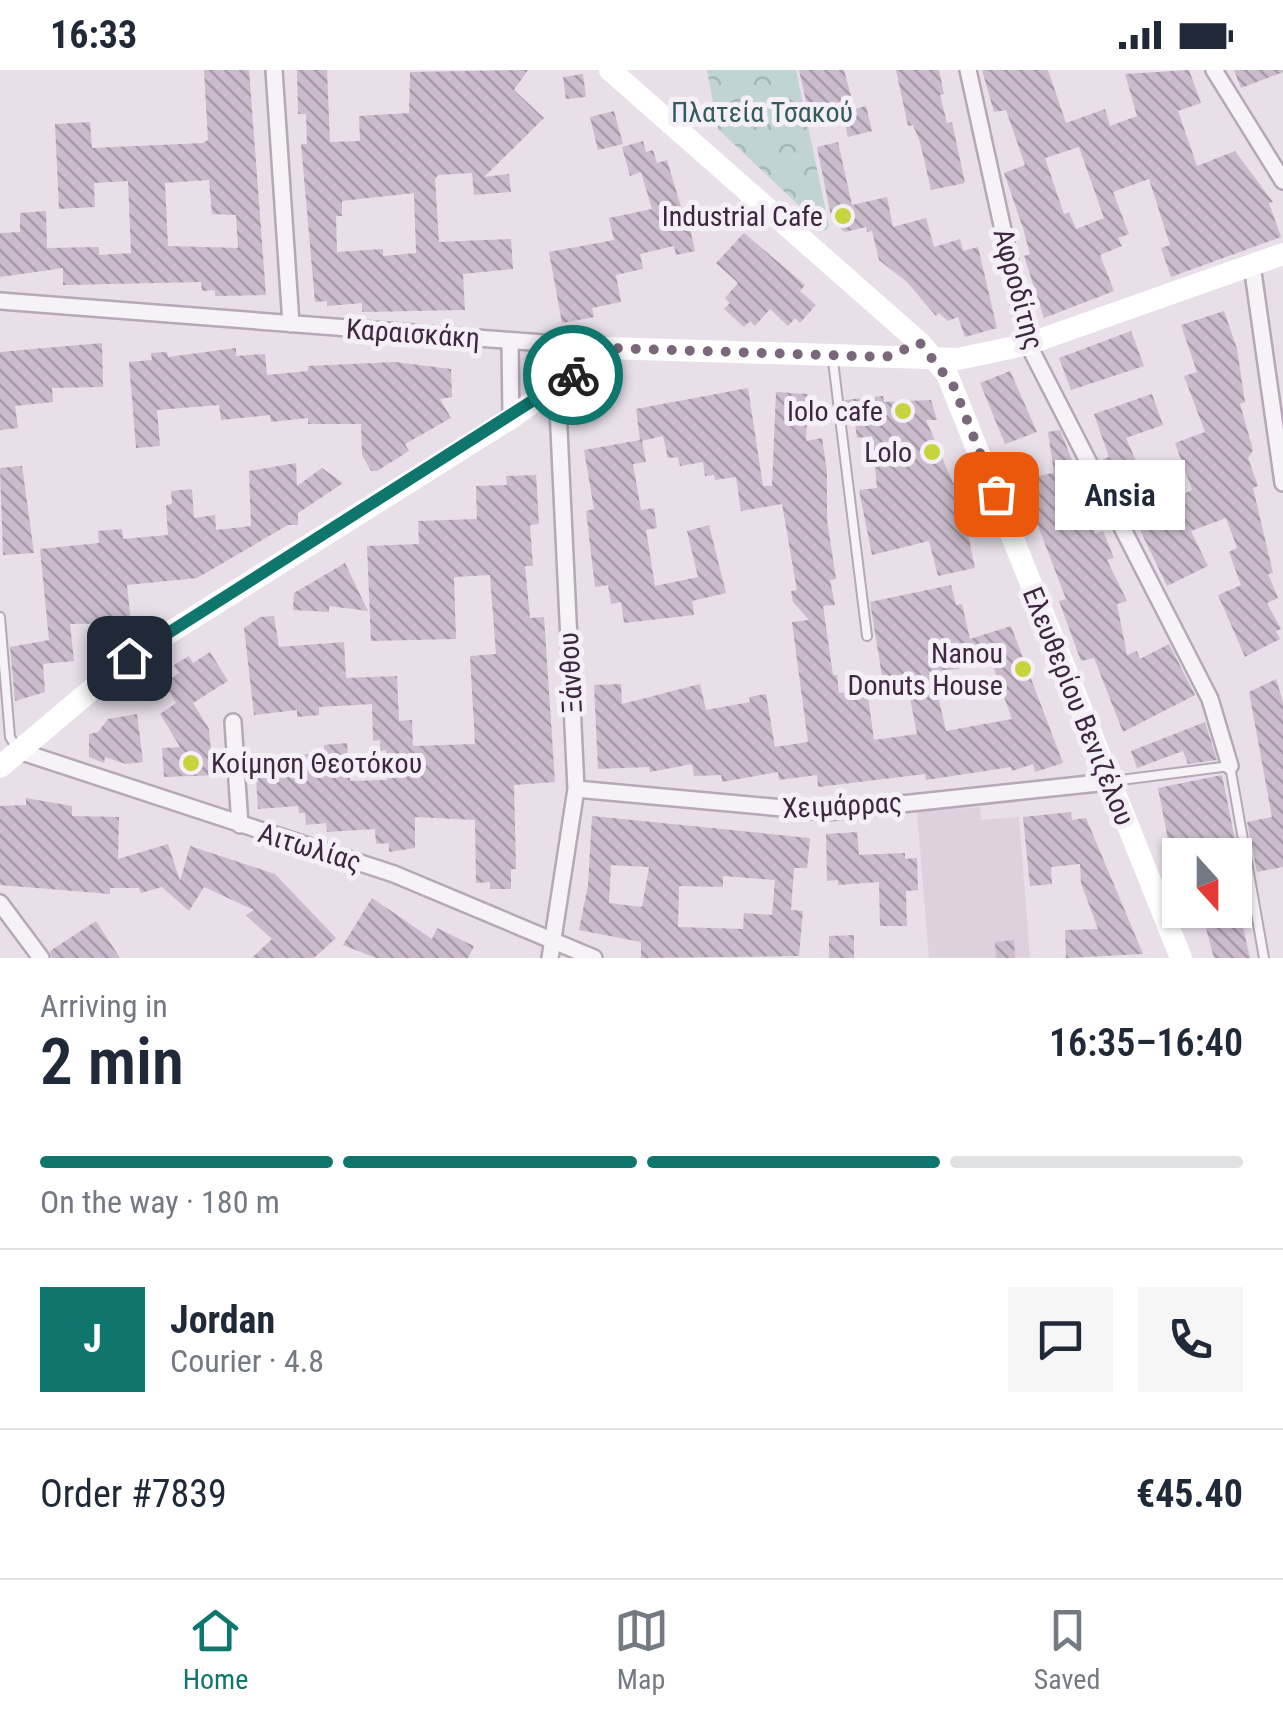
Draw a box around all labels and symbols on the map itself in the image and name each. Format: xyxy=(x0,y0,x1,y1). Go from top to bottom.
park label: Πλατεία Τσακού xyxy=(671,96,853,129)
place label: Industrial Cafe xyxy=(662,200,823,233)
marker: Industrial Cafe xyxy=(832,205,854,227)
street label: Αφροδίτης xyxy=(987,225,1050,353)
street label: Καραισκάκη xyxy=(345,312,481,355)
courier xyxy=(523,325,623,425)
place label: Iolo cafe xyxy=(787,395,883,428)
marker: Iolo cafe xyxy=(892,400,914,422)
place label: Lolo xyxy=(864,436,912,469)
marker: Lolo xyxy=(921,441,943,463)
pin xyxy=(954,452,1039,537)
callout: Ansia xyxy=(1056,459,1186,529)
street label: Ελευθερίου Βενιζέλου xyxy=(1016,582,1141,830)
pin xyxy=(87,616,172,701)
street label: Ξάνθου xyxy=(552,631,589,714)
place label: Nanou Donuts House xyxy=(848,637,1003,702)
marker: Nanou Donuts House xyxy=(1012,658,1034,680)
place label: Κοίμηση Θεοτόκου xyxy=(211,747,422,780)
marker: Κοίμηση Θεοτόκου xyxy=(180,752,202,774)
street label: Χειμάρρας xyxy=(781,786,903,825)
street label: Αιτωλίας xyxy=(255,816,365,879)
north arrow xyxy=(1162,838,1252,928)

